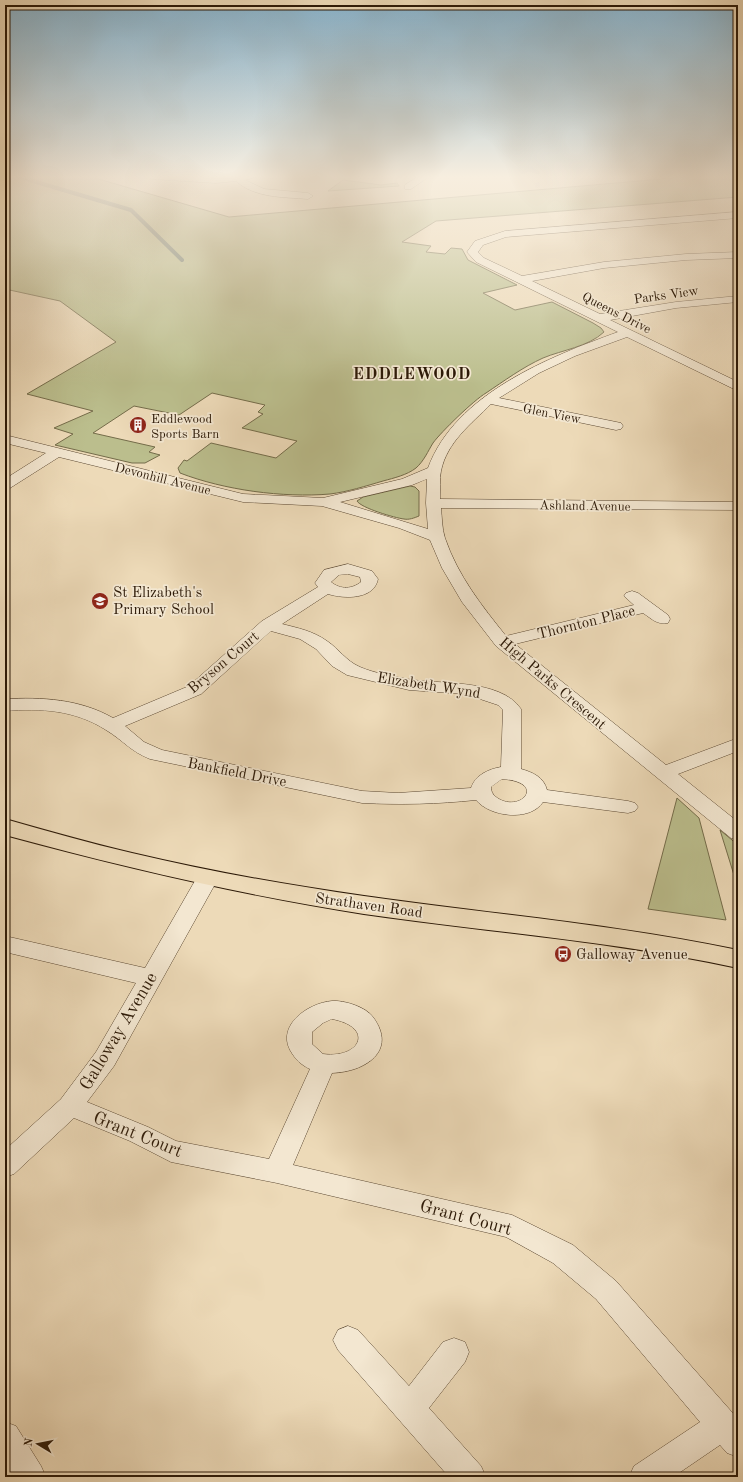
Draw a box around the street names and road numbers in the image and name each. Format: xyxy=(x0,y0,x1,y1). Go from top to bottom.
street label: Parks View xyxy=(633,285,699,306)
street label: Queens Drive xyxy=(580,290,653,336)
street label: Glen View xyxy=(522,403,582,426)
street label: Devonhill Avenue xyxy=(113,461,212,498)
street label: Ashland Avenue xyxy=(539,499,631,514)
street label: Thornton Place xyxy=(536,604,637,643)
street label: Bryson Court xyxy=(186,629,262,697)
street label: High Parks Crescent xyxy=(496,635,608,733)
street label: Elizabeth Wynd xyxy=(376,671,482,702)
street label: Bankfield Drive xyxy=(186,757,288,790)
street label: Strathaven Road xyxy=(314,892,424,921)
street label: Galloway Avenue xyxy=(77,969,161,1094)
street label: Grant Court xyxy=(90,1109,185,1161)
street label: Grant Court xyxy=(418,1197,514,1239)

